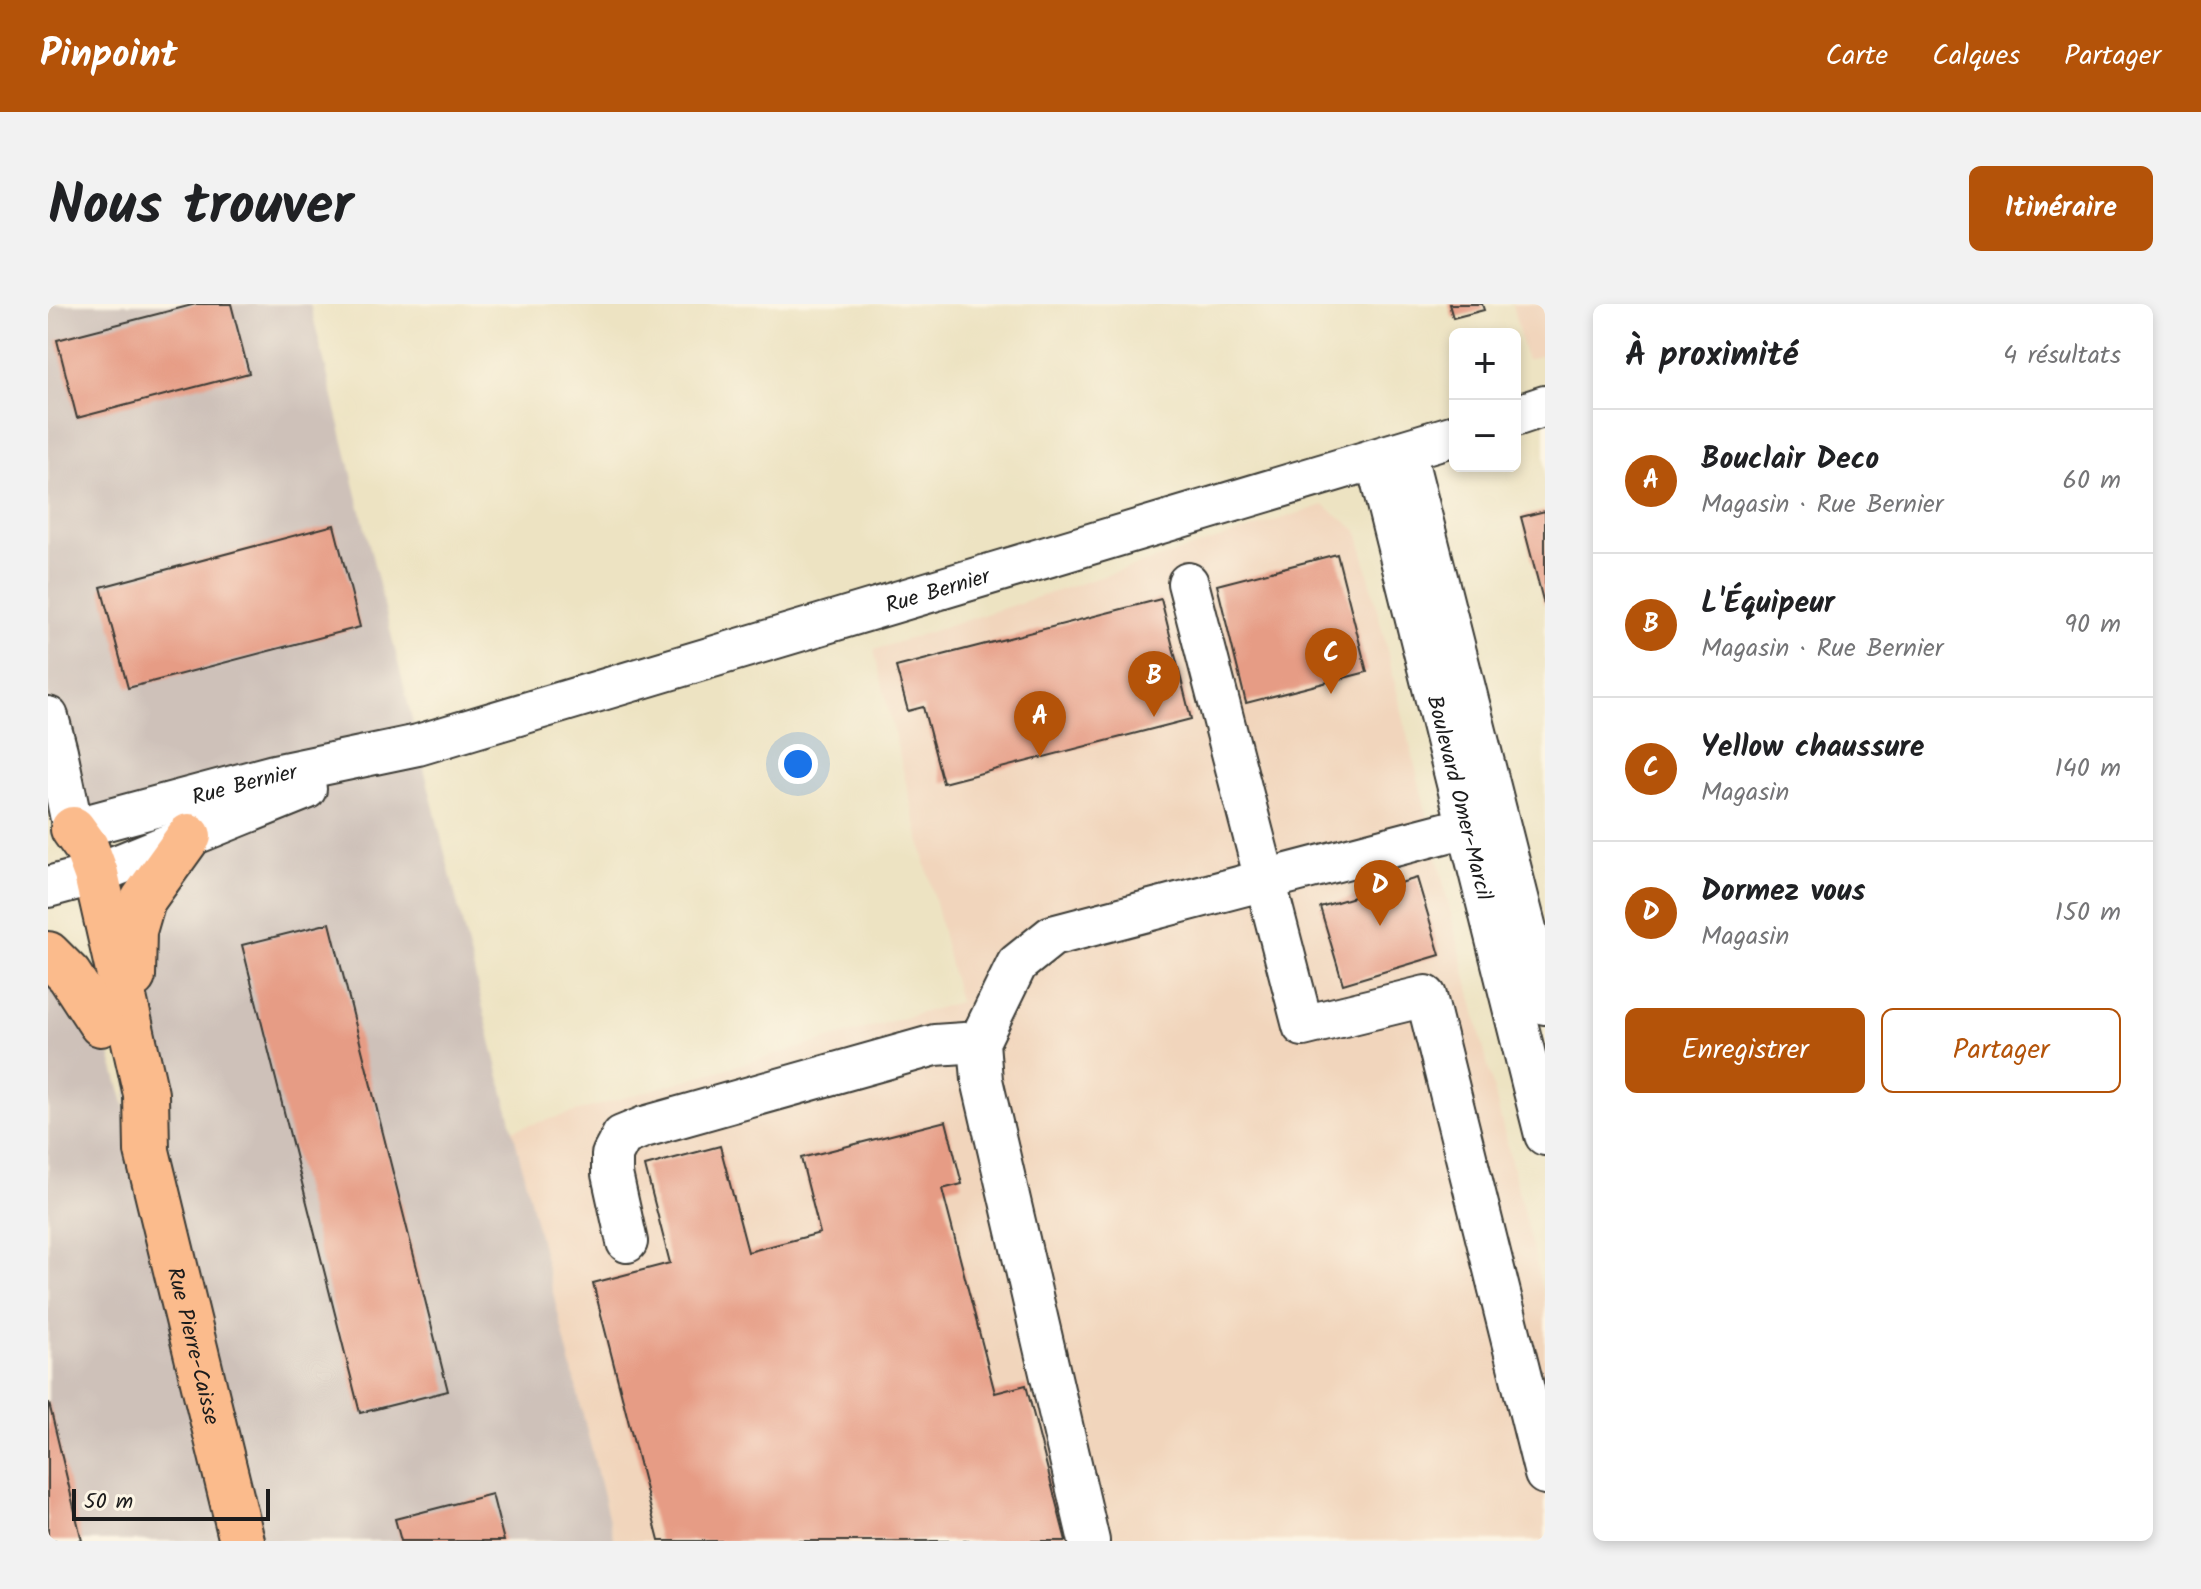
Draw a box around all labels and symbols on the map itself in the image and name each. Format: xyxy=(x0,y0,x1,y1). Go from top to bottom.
street label: Rue Bernier xyxy=(881,559,996,624)
pin: C xyxy=(1305,628,1357,694)
pin: B xyxy=(1128,651,1180,717)
pin: A xyxy=(1014,691,1066,757)
street label: Boulevard Omer-Marcil xyxy=(1416,692,1501,905)
your location xyxy=(778,744,818,784)
street label: Rue Bernier xyxy=(188,755,302,816)
pin: D xyxy=(1354,860,1406,926)
street label: Rue Pierre-Caisse xyxy=(156,1264,228,1429)
scale bar xyxy=(72,1485,270,1521)

